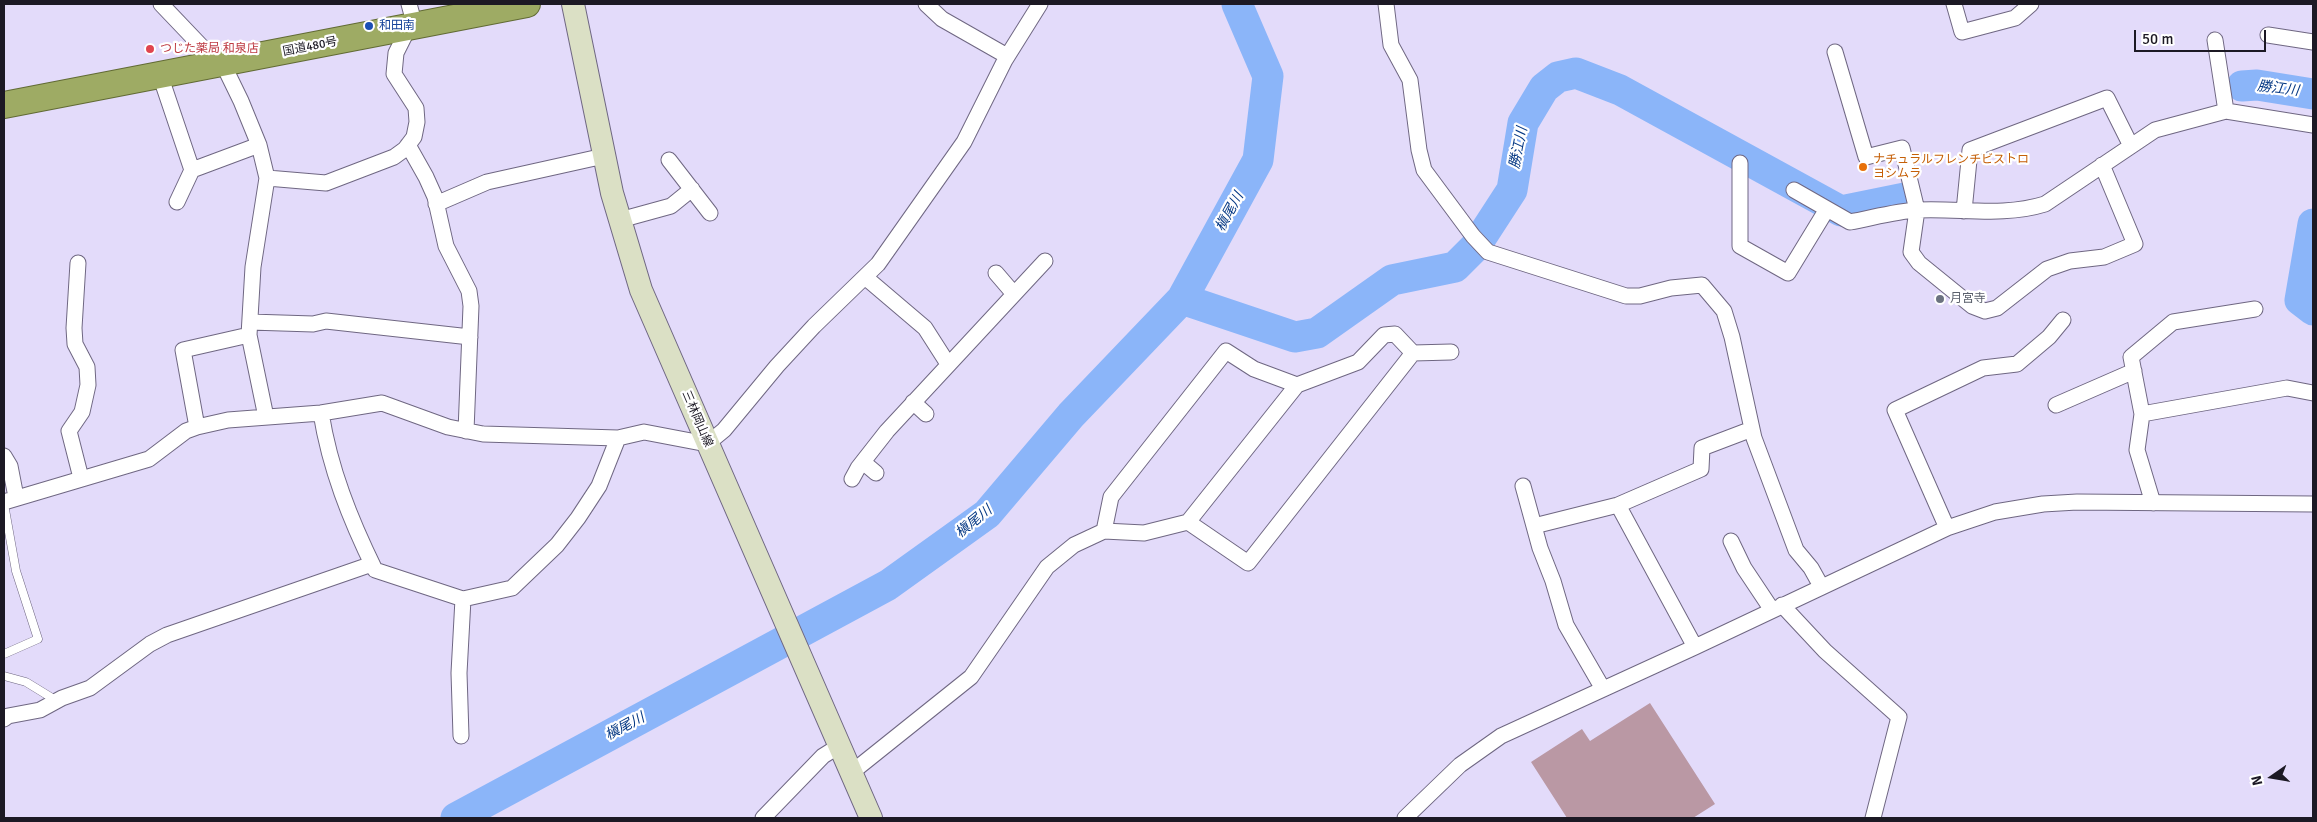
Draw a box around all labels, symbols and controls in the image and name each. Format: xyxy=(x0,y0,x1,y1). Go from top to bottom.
place label: 和田南 xyxy=(379,19,415,33)
marker: 和田南 xyxy=(363,20,375,32)
scale bar xyxy=(2137,20,2270,52)
text: 50 m xyxy=(2142,30,2173,48)
street label: 国道480号 xyxy=(281,35,339,59)
place label: つじた薬局 和泉店 xyxy=(160,42,259,56)
marker: つじた薬局 和泉店 xyxy=(144,43,156,55)
water label: 勝江川 xyxy=(2256,78,2300,100)
water label: 勝江川 xyxy=(1507,126,1531,170)
place label: ナチュラルフレンチビストロ ヨシムラ xyxy=(1873,153,2029,181)
marker: ナチュラルフレンチビストロ ヨシムラ xyxy=(1857,161,1869,173)
water label: 槇尾川 xyxy=(1212,190,1248,234)
place label: 月宮寺 xyxy=(1950,292,1986,306)
marker: 月宮寺 xyxy=(1934,293,1946,305)
street label: 三林岡山線 xyxy=(679,389,715,449)
water label: 槇尾川 xyxy=(952,502,996,542)
water label: 槇尾川 xyxy=(603,710,647,744)
north arrow xyxy=(2247,752,2297,802)
text: N xyxy=(2248,774,2266,787)

